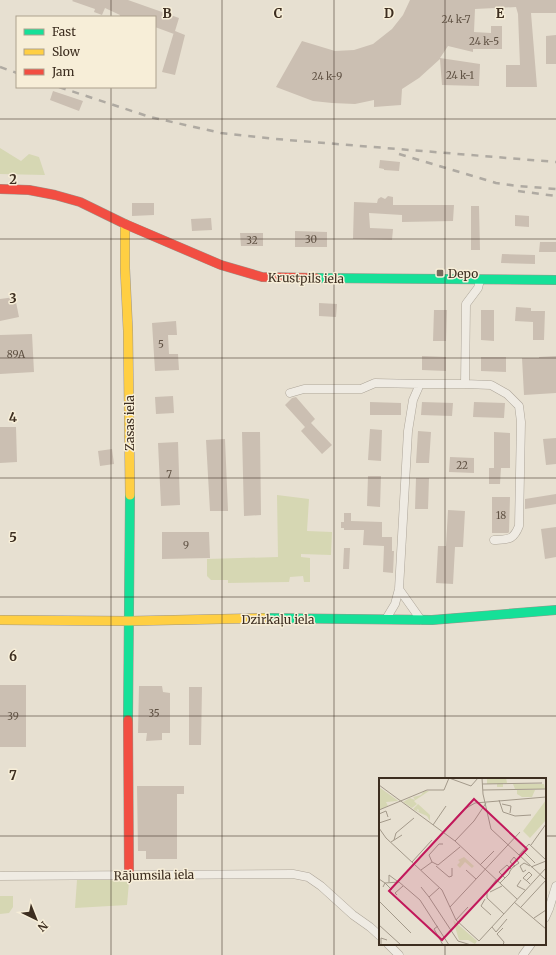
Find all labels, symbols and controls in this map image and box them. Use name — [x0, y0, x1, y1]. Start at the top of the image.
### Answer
text: B — [162, 5, 172, 22]
text: C — [274, 5, 283, 22]
text: D — [384, 5, 394, 22]
text: E — [496, 5, 505, 22]
house number: 24 k-7 — [442, 13, 471, 26]
legend — [16, 16, 156, 88]
text: Fast — [52, 24, 76, 39]
house number: 24 k-5 — [469, 35, 499, 48]
text: Slow — [52, 44, 81, 59]
text: Jam — [51, 64, 75, 79]
house number: 24 k-1 — [446, 69, 475, 82]
house number: 24 k-9 — [312, 70, 342, 83]
text: 2 — [9, 171, 17, 188]
house number: 30 — [305, 233, 317, 246]
house number: 32 — [246, 234, 258, 247]
place label: Depo — [448, 266, 478, 281]
marker: Depo — [435, 268, 445, 278]
street label: Krustpils iela — [268, 270, 345, 286]
text: 3 — [9, 290, 17, 307]
house number: 5 — [158, 338, 164, 351]
house number: 89A — [7, 348, 26, 361]
street label: Zasas iela — [122, 394, 137, 451]
text: 4 — [9, 409, 18, 426]
house number: 22 — [456, 459, 468, 472]
house number: 7 — [166, 468, 172, 481]
house number: 18 — [496, 509, 506, 522]
text: 5 — [9, 529, 17, 546]
house number: 9 — [183, 539, 189, 552]
street label: Dzirkaļu iela — [242, 612, 315, 628]
text: 6 — [9, 648, 17, 665]
house number: 35 — [148, 707, 160, 720]
house number: 39 — [7, 710, 19, 723]
text: 7 — [9, 767, 17, 784]
inset map — [379, 778, 546, 945]
street label: Rājumsila iela — [114, 867, 195, 883]
north arrow — [16, 899, 56, 939]
text: N — [35, 918, 51, 935]

